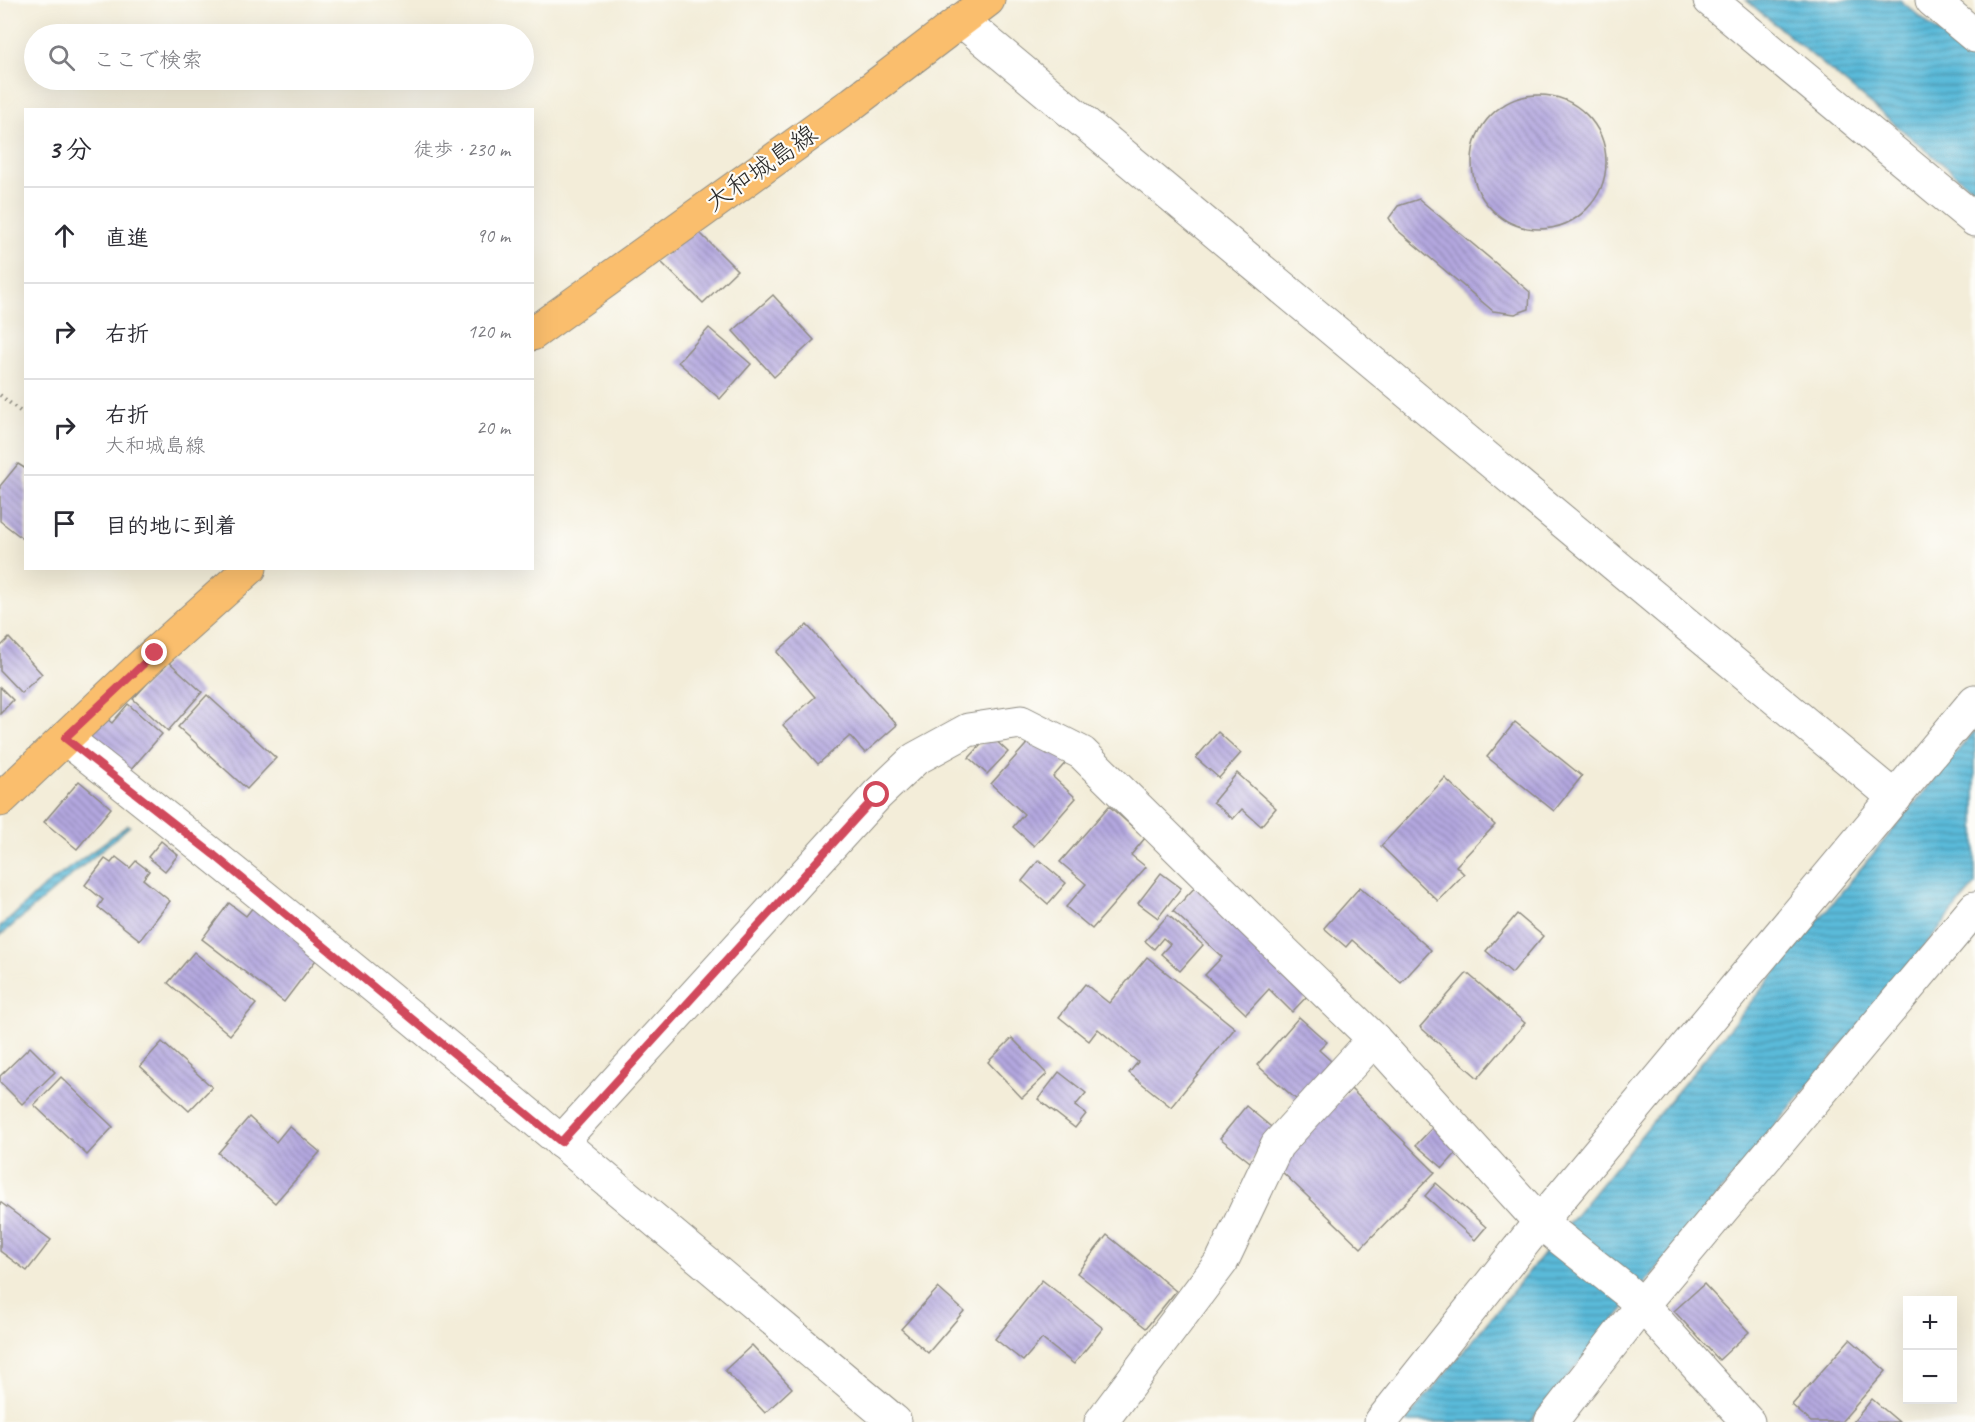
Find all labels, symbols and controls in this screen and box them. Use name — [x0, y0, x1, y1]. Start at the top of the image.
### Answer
search box — [24, 24, 534, 90]
icon: search — [45, 41, 78, 74]
text: ここで検索 — [93, 46, 203, 74]
street label: 大和城島線 — [698, 117, 824, 219]
text: 3 分 — [48, 133, 92, 166]
text: 徒歩 · 230 m — [414, 137, 510, 162]
icon: ahead — [48, 219, 81, 252]
text: 90 m — [476, 223, 510, 248]
text: 直進 — [105, 224, 149, 252]
icon: right — [48, 315, 81, 348]
text: 120 m — [467, 319, 510, 344]
text: 右折 — [105, 320, 149, 348]
text: 右折 — [105, 401, 149, 429]
icon: right — [48, 411, 81, 444]
text: 20 m — [476, 415, 510, 440]
text: 大和城島線 — [105, 433, 205, 458]
icon: arrive — [48, 507, 81, 540]
text: 目的地に到着 — [105, 512, 237, 540]
route end — [141, 639, 167, 665]
route start — [863, 781, 889, 807]
map controls — [1903, 1296, 1957, 1404]
button: + — [1903, 1296, 1957, 1350]
button: − — [1903, 1350, 1957, 1404]

